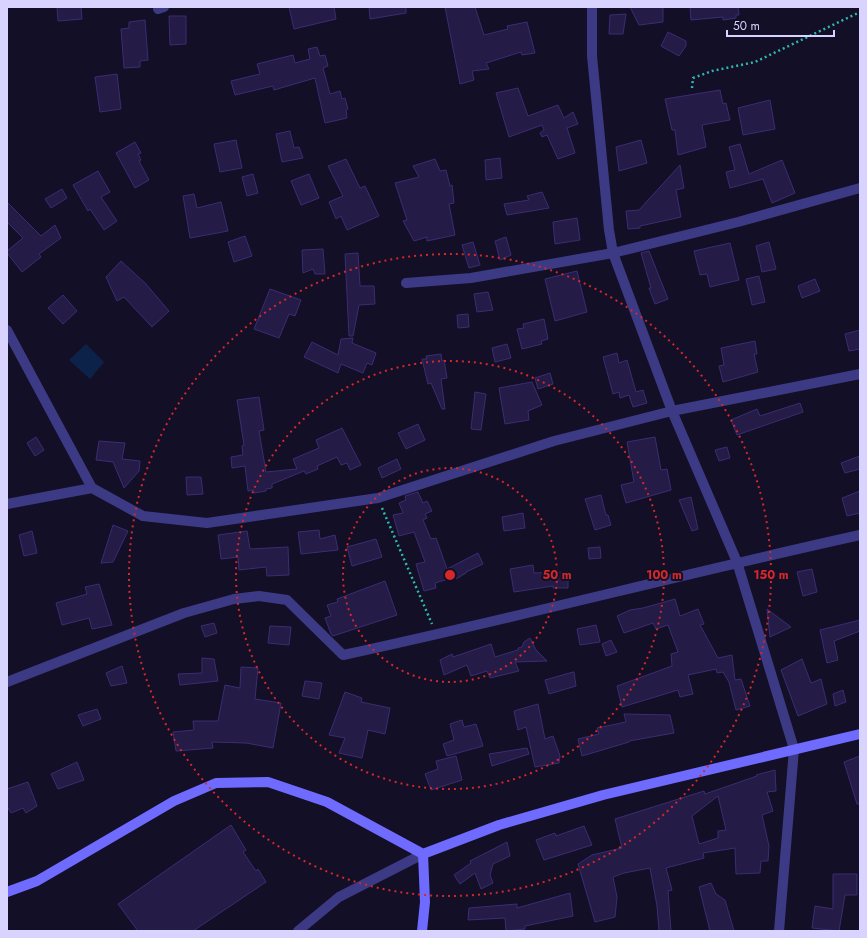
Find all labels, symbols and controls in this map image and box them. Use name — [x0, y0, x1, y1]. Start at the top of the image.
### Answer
scale bar — [727, 12, 834, 38]
text: 50 m — [733, 17, 760, 35]
text: 50 m — [542, 566, 572, 584]
text: 100 m — [646, 566, 682, 584]
text: 150 m — [753, 566, 789, 584]
centre of rings — [443, 568, 457, 582]

